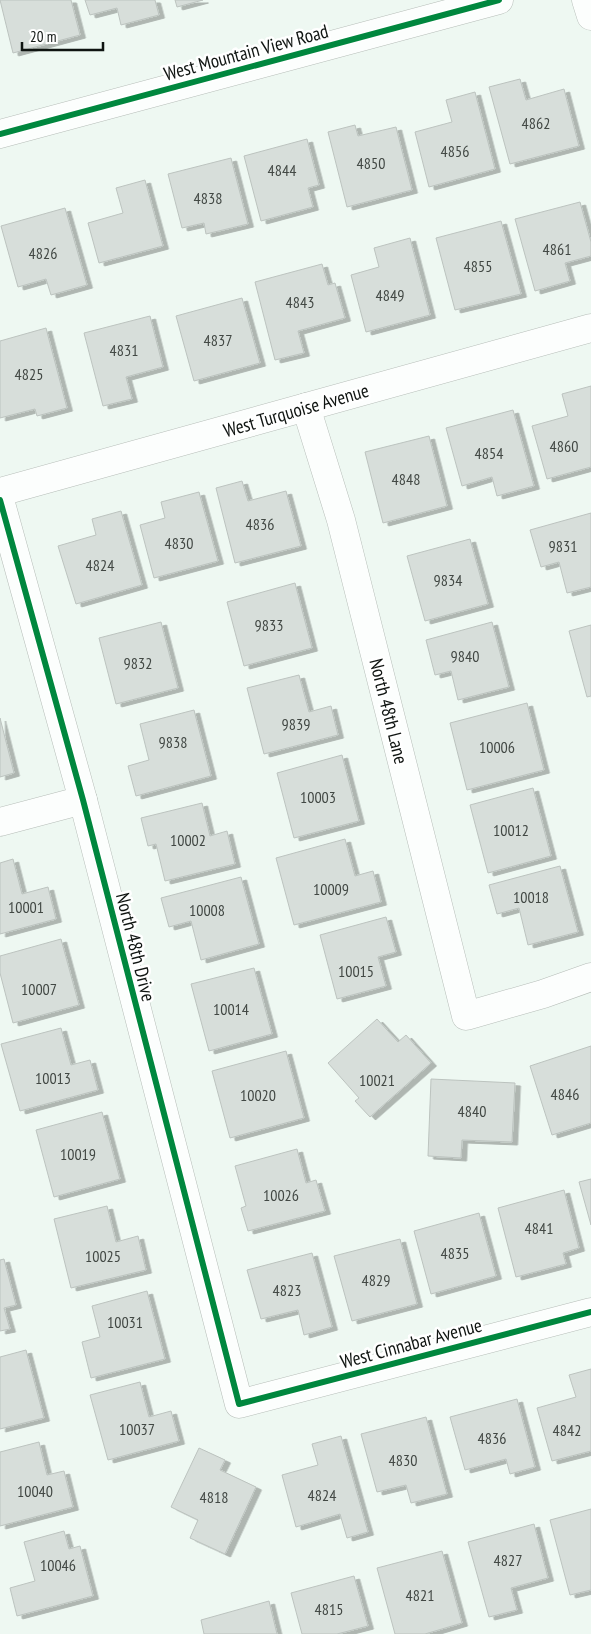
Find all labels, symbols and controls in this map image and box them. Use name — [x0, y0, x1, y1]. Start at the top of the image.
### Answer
street label: West Mountain View Road — [161, 19, 331, 85]
scale bar — [22, 20, 104, 52]
text: 20 m — [30, 27, 56, 46]
house number: 4862 — [522, 113, 550, 133]
house number: 4856 — [441, 141, 469, 161]
house number: 4850 — [357, 153, 385, 173]
house number: 4844 — [268, 160, 296, 180]
house number: 4838 — [194, 188, 222, 208]
house number: 4861 — [543, 239, 571, 259]
house number: 4826 — [29, 243, 57, 263]
house number: 4855 — [464, 256, 492, 276]
house number: 4849 — [376, 285, 404, 305]
house number: 4843 — [286, 292, 314, 312]
house number: 4837 — [204, 330, 232, 350]
house number: 4831 — [110, 340, 138, 360]
house number: 4825 — [15, 364, 43, 384]
street label: West Turquoise Avenue — [221, 378, 372, 442]
house number: 4860 — [550, 436, 578, 456]
house number: 4854 — [475, 443, 503, 463]
house number: 4848 — [392, 469, 420, 489]
house number: 4836 — [246, 514, 274, 534]
house number: 4830 — [165, 533, 193, 553]
house number: 9831 — [549, 536, 577, 556]
house number: 4824 — [86, 555, 114, 575]
house number: 9834 — [434, 570, 462, 590]
house number: 9833 — [255, 615, 283, 635]
house number: 9840 — [451, 646, 479, 666]
house number: 9832 — [124, 653, 152, 673]
street label: North 48th Lane — [364, 656, 414, 766]
house number: 9839 — [282, 714, 310, 734]
house number: 9838 — [159, 732, 187, 752]
house number: 10006 — [479, 737, 515, 757]
house number: 10003 — [300, 787, 336, 807]
house number: 10012 — [493, 820, 529, 840]
house number: 10002 — [170, 830, 206, 850]
house number: 10009 — [313, 879, 349, 899]
house number: 10018 — [513, 887, 549, 907]
street label: North 48th Drive — [111, 890, 161, 1004]
house number: 10001 — [8, 897, 44, 917]
house number: 10008 — [189, 900, 225, 920]
house number: 10015 — [338, 961, 374, 981]
house number: 10007 — [21, 979, 57, 999]
house number: 10014 — [213, 999, 249, 1019]
house number: 10013 — [35, 1068, 71, 1088]
house number: 10021 — [359, 1070, 395, 1090]
house number: 4846 — [551, 1084, 579, 1104]
house number: 10020 — [240, 1085, 276, 1105]
house number: 4840 — [458, 1101, 486, 1121]
house number: 10019 — [60, 1144, 96, 1164]
house number: 10026 — [263, 1185, 299, 1205]
house number: 4841 — [525, 1218, 553, 1238]
house number: 4835 — [441, 1243, 469, 1263]
house number: 10025 — [85, 1246, 121, 1266]
house number: 4829 — [362, 1270, 390, 1290]
house number: 4823 — [273, 1280, 301, 1300]
house number: 10031 — [107, 1312, 143, 1332]
street label: West Cinnabar Avenue — [338, 1313, 484, 1373]
house number: 10037 — [119, 1419, 155, 1439]
house number: 4842 — [553, 1420, 581, 1440]
house number: 4836 — [478, 1428, 506, 1448]
house number: 4830 — [389, 1450, 417, 1470]
house number: 10040 — [17, 1481, 53, 1501]
house number: 4824 — [308, 1485, 336, 1505]
house number: 4818 — [200, 1487, 228, 1507]
house number: 4827 — [494, 1550, 522, 1570]
house number: 10046 — [40, 1555, 76, 1575]
house number: 4821 — [406, 1585, 434, 1605]
house number: 4815 — [315, 1599, 343, 1619]

